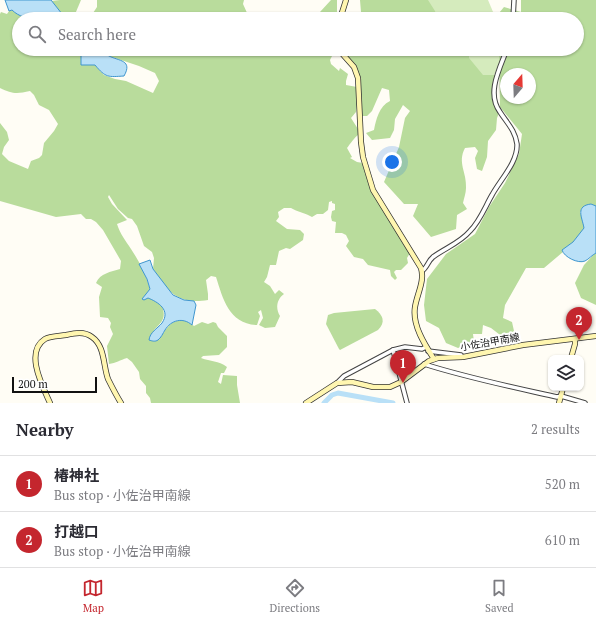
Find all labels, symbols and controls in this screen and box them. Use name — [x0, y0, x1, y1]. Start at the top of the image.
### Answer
search box — [12, 12, 584, 56]
icon: search — [26, 23, 48, 45]
text: Search here — [58, 24, 136, 44]
north arrow — [500, 68, 536, 104]
your location — [382, 152, 402, 172]
pin: 2 — [566, 307, 592, 340]
street label: 小佐治甲南線 — [459, 330, 521, 354]
pin: 1 — [390, 350, 416, 383]
map controls — [548, 355, 584, 391]
button: layers — [548, 355, 584, 391]
scale bar — [12, 375, 97, 394]
text: 200 m — [18, 377, 48, 391]
text: Nearby — [16, 418, 74, 441]
text: 2 results — [531, 420, 580, 438]
text: 椿神社 — [54, 465, 99, 485]
text: 1 — [25, 475, 33, 493]
text: 520 m — [545, 475, 580, 493]
text: Bus stop · 小佐治甲南線 — [54, 486, 191, 504]
text: 打越口 — [54, 521, 99, 541]
text: 2 — [25, 531, 33, 549]
text: 610 m — [545, 531, 580, 549]
text: Bus stop · 小佐治甲南線 — [54, 542, 191, 560]
tab: Map — [82, 577, 104, 615]
tab: Directions — [269, 577, 320, 615]
tab: Saved — [485, 577, 514, 615]

